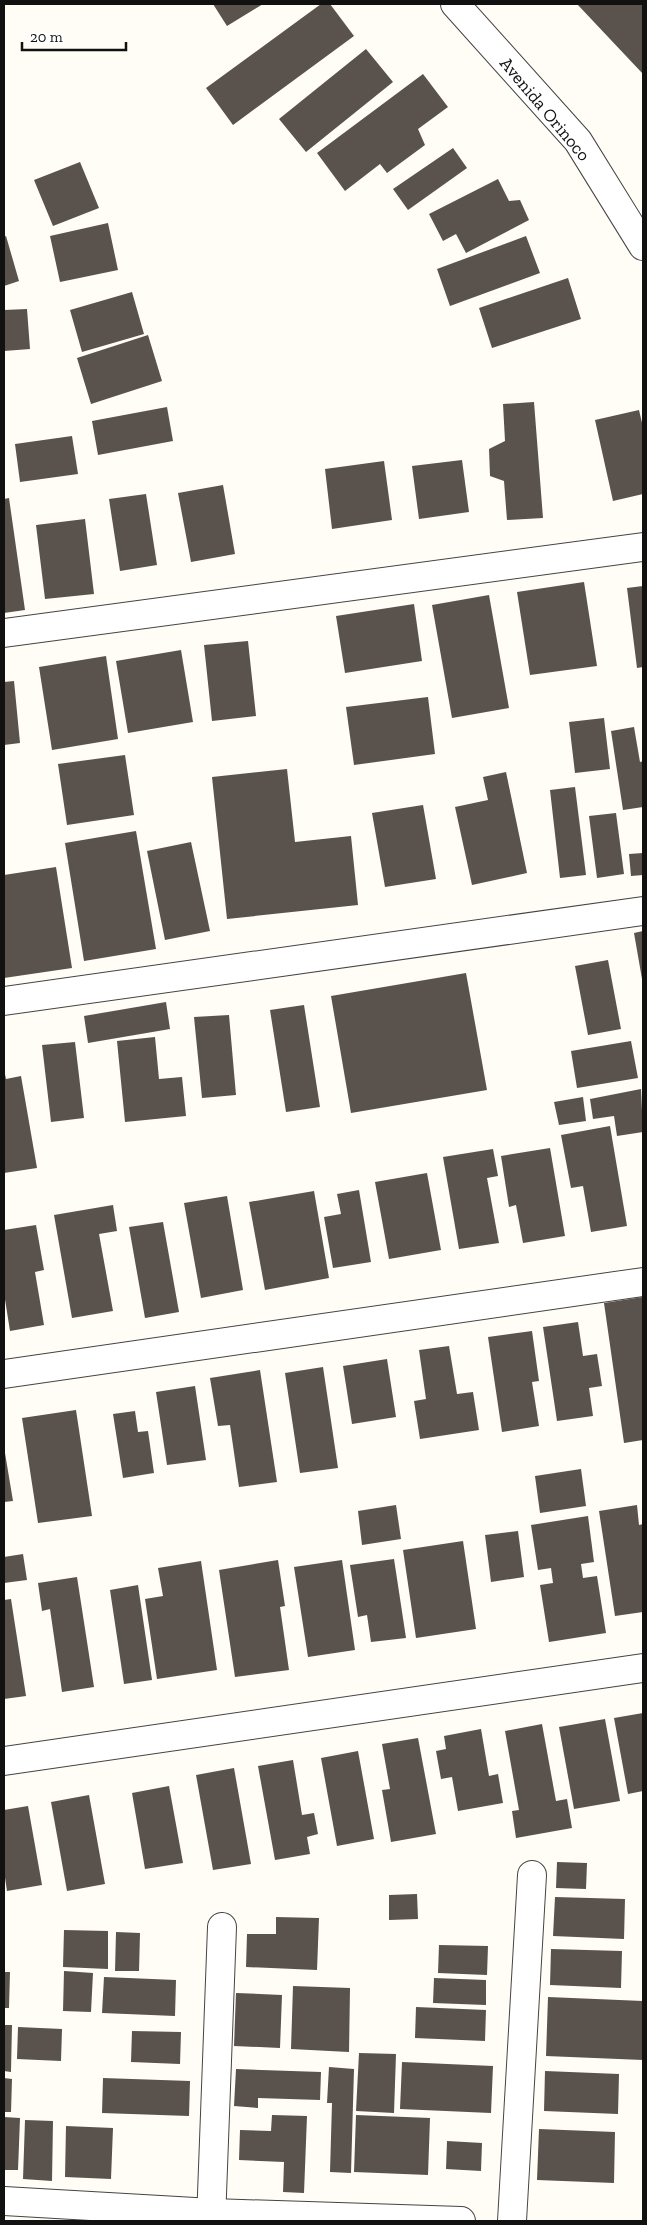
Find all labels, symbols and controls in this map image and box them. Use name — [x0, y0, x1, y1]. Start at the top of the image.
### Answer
scale bar — [22, 20, 126, 52]
text: 20 m — [30, 28, 63, 46]
street label: Avenida Orinoco — [495, 53, 595, 165]

